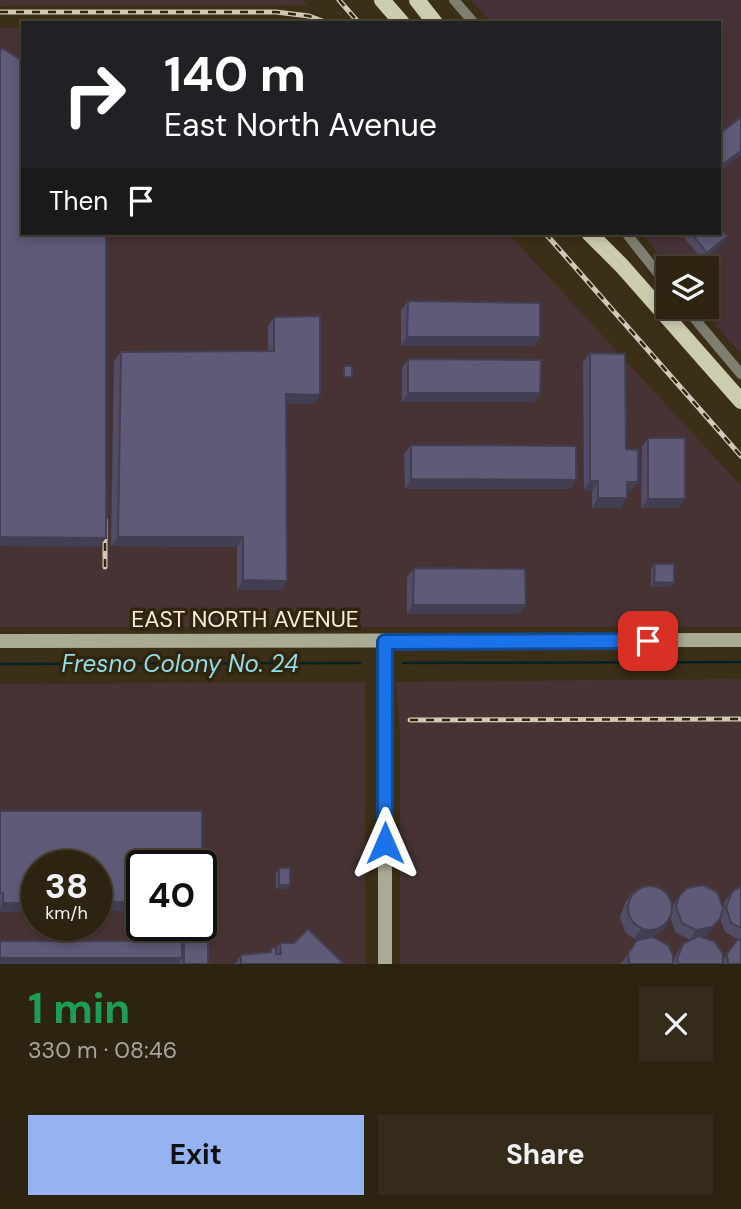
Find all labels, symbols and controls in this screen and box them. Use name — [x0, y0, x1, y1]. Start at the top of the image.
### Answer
text: 140 m — [164, 42, 306, 106]
icon: right — [49, 49, 140, 140]
text: East North Avenue — [164, 104, 437, 146]
icon: arrive — [122, 182, 160, 220]
text: Then — [49, 184, 108, 218]
map controls — [656, 256, 719, 319]
button: layers — [656, 256, 719, 319]
street label: EAST NORTH AVENUE — [131, 604, 359, 634]
pin — [618, 611, 678, 671]
icon: arrive — [629, 622, 667, 660]
water label: Fresno Colony No. 24 — [61, 648, 299, 679]
position arrow — [348, 806, 422, 880]
speed limit sign: 40 — [126, 850, 217, 941]
text: 38 — [45, 863, 88, 909]
text: km/h — [45, 901, 88, 925]
text: 1 min — [28, 981, 130, 1036]
button: close — [639, 987, 713, 1061]
text: 330 m · 08:46 — [28, 1035, 177, 1065]
button: Exit — [28, 1115, 364, 1195]
button: Share — [378, 1115, 713, 1195]

